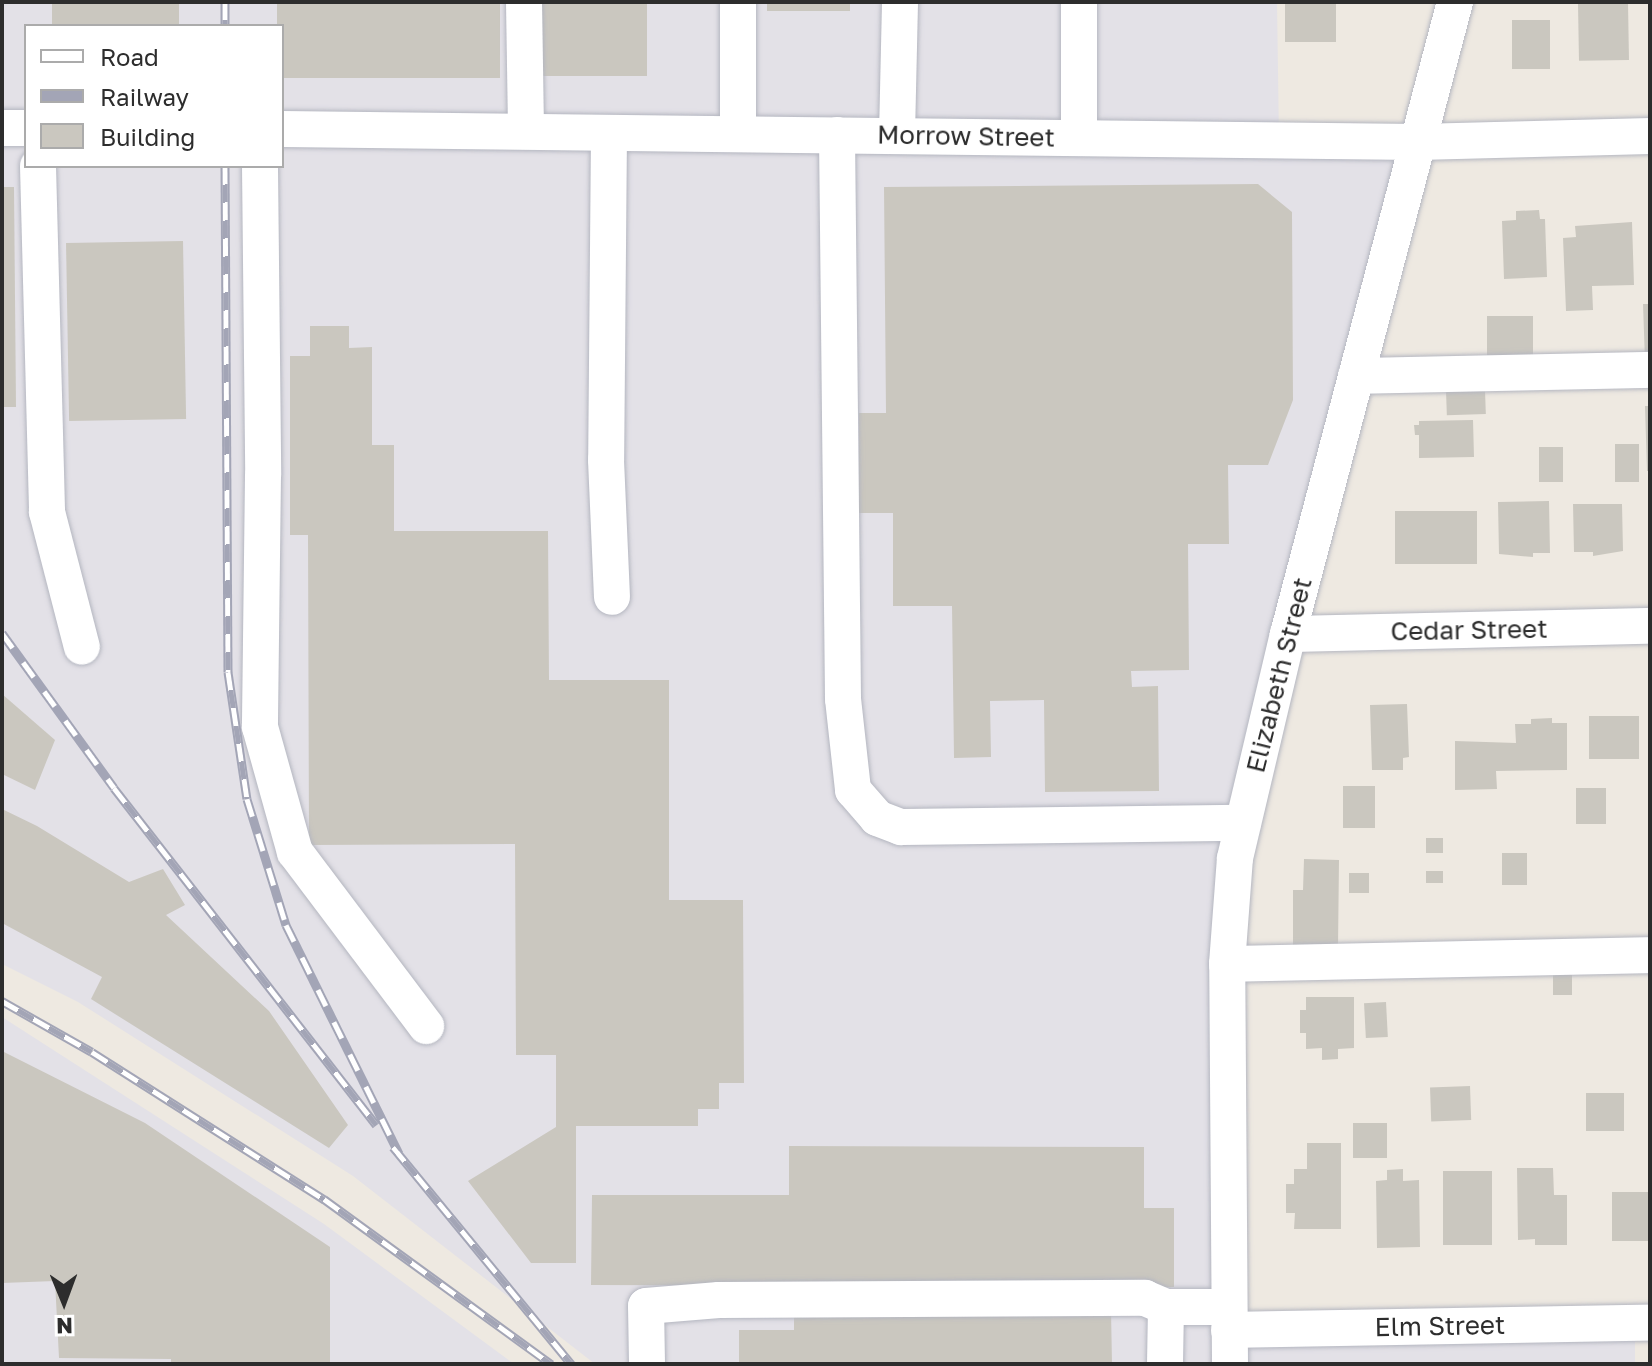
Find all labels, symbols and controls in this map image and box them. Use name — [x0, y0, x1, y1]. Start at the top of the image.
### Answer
legend — [24, 24, 284, 168]
text: Road — [100, 42, 159, 71]
text: Railway — [100, 82, 189, 111]
street label: Morrow Street — [877, 119, 1055, 153]
text: Building — [100, 122, 195, 151]
street label: Elizabeth Street — [1240, 574, 1318, 776]
street label: Cedar Street — [1390, 613, 1548, 647]
north arrow — [24, 1262, 104, 1342]
street label: Elm Street — [1374, 1309, 1506, 1343]
text: N — [56, 1313, 73, 1340]

